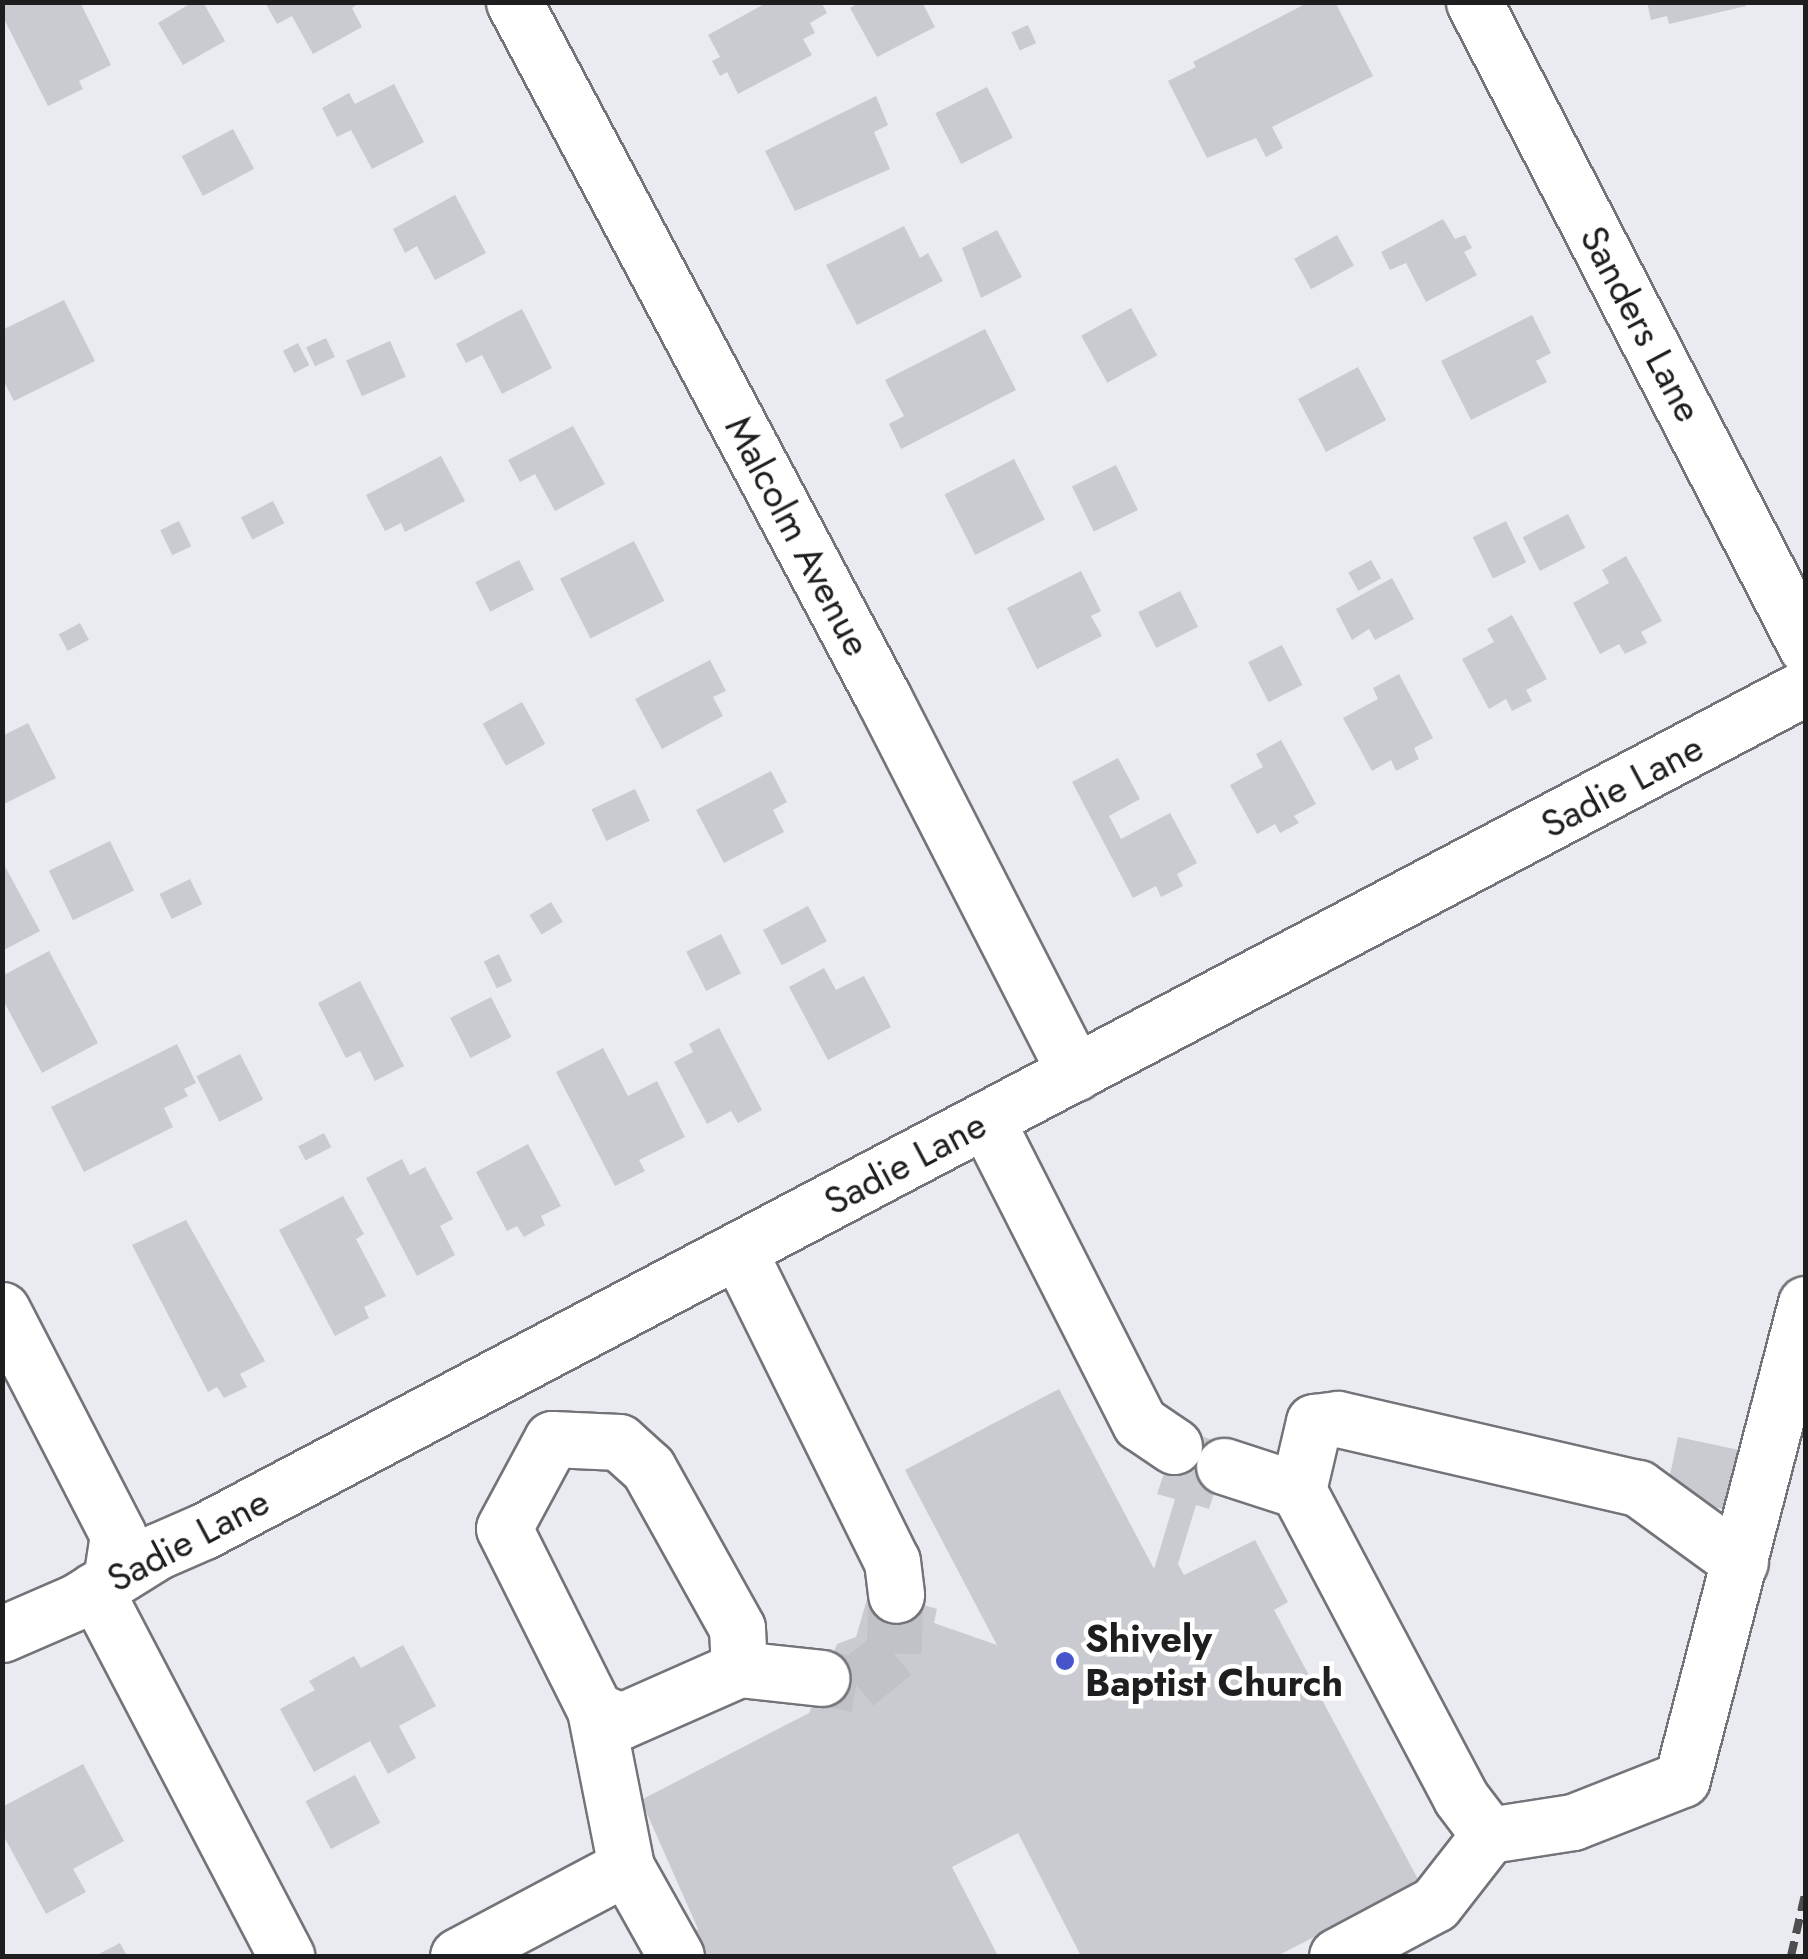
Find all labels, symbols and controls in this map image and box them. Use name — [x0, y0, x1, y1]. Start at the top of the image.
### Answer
street label: Sanders Lane — [1570, 218, 1712, 430]
street label: Malcolm Avenue — [716, 408, 880, 664]
street label: Sadie Lane — [1533, 724, 1711, 848]
street label: Sadie Lane — [816, 1101, 994, 1225]
street label: Sadie Lane — [99, 1478, 277, 1602]
place label: Shively Baptist Church — [1085, 1616, 1343, 1706]
marker: Shively Baptist Church — [1054, 1650, 1076, 1672]

